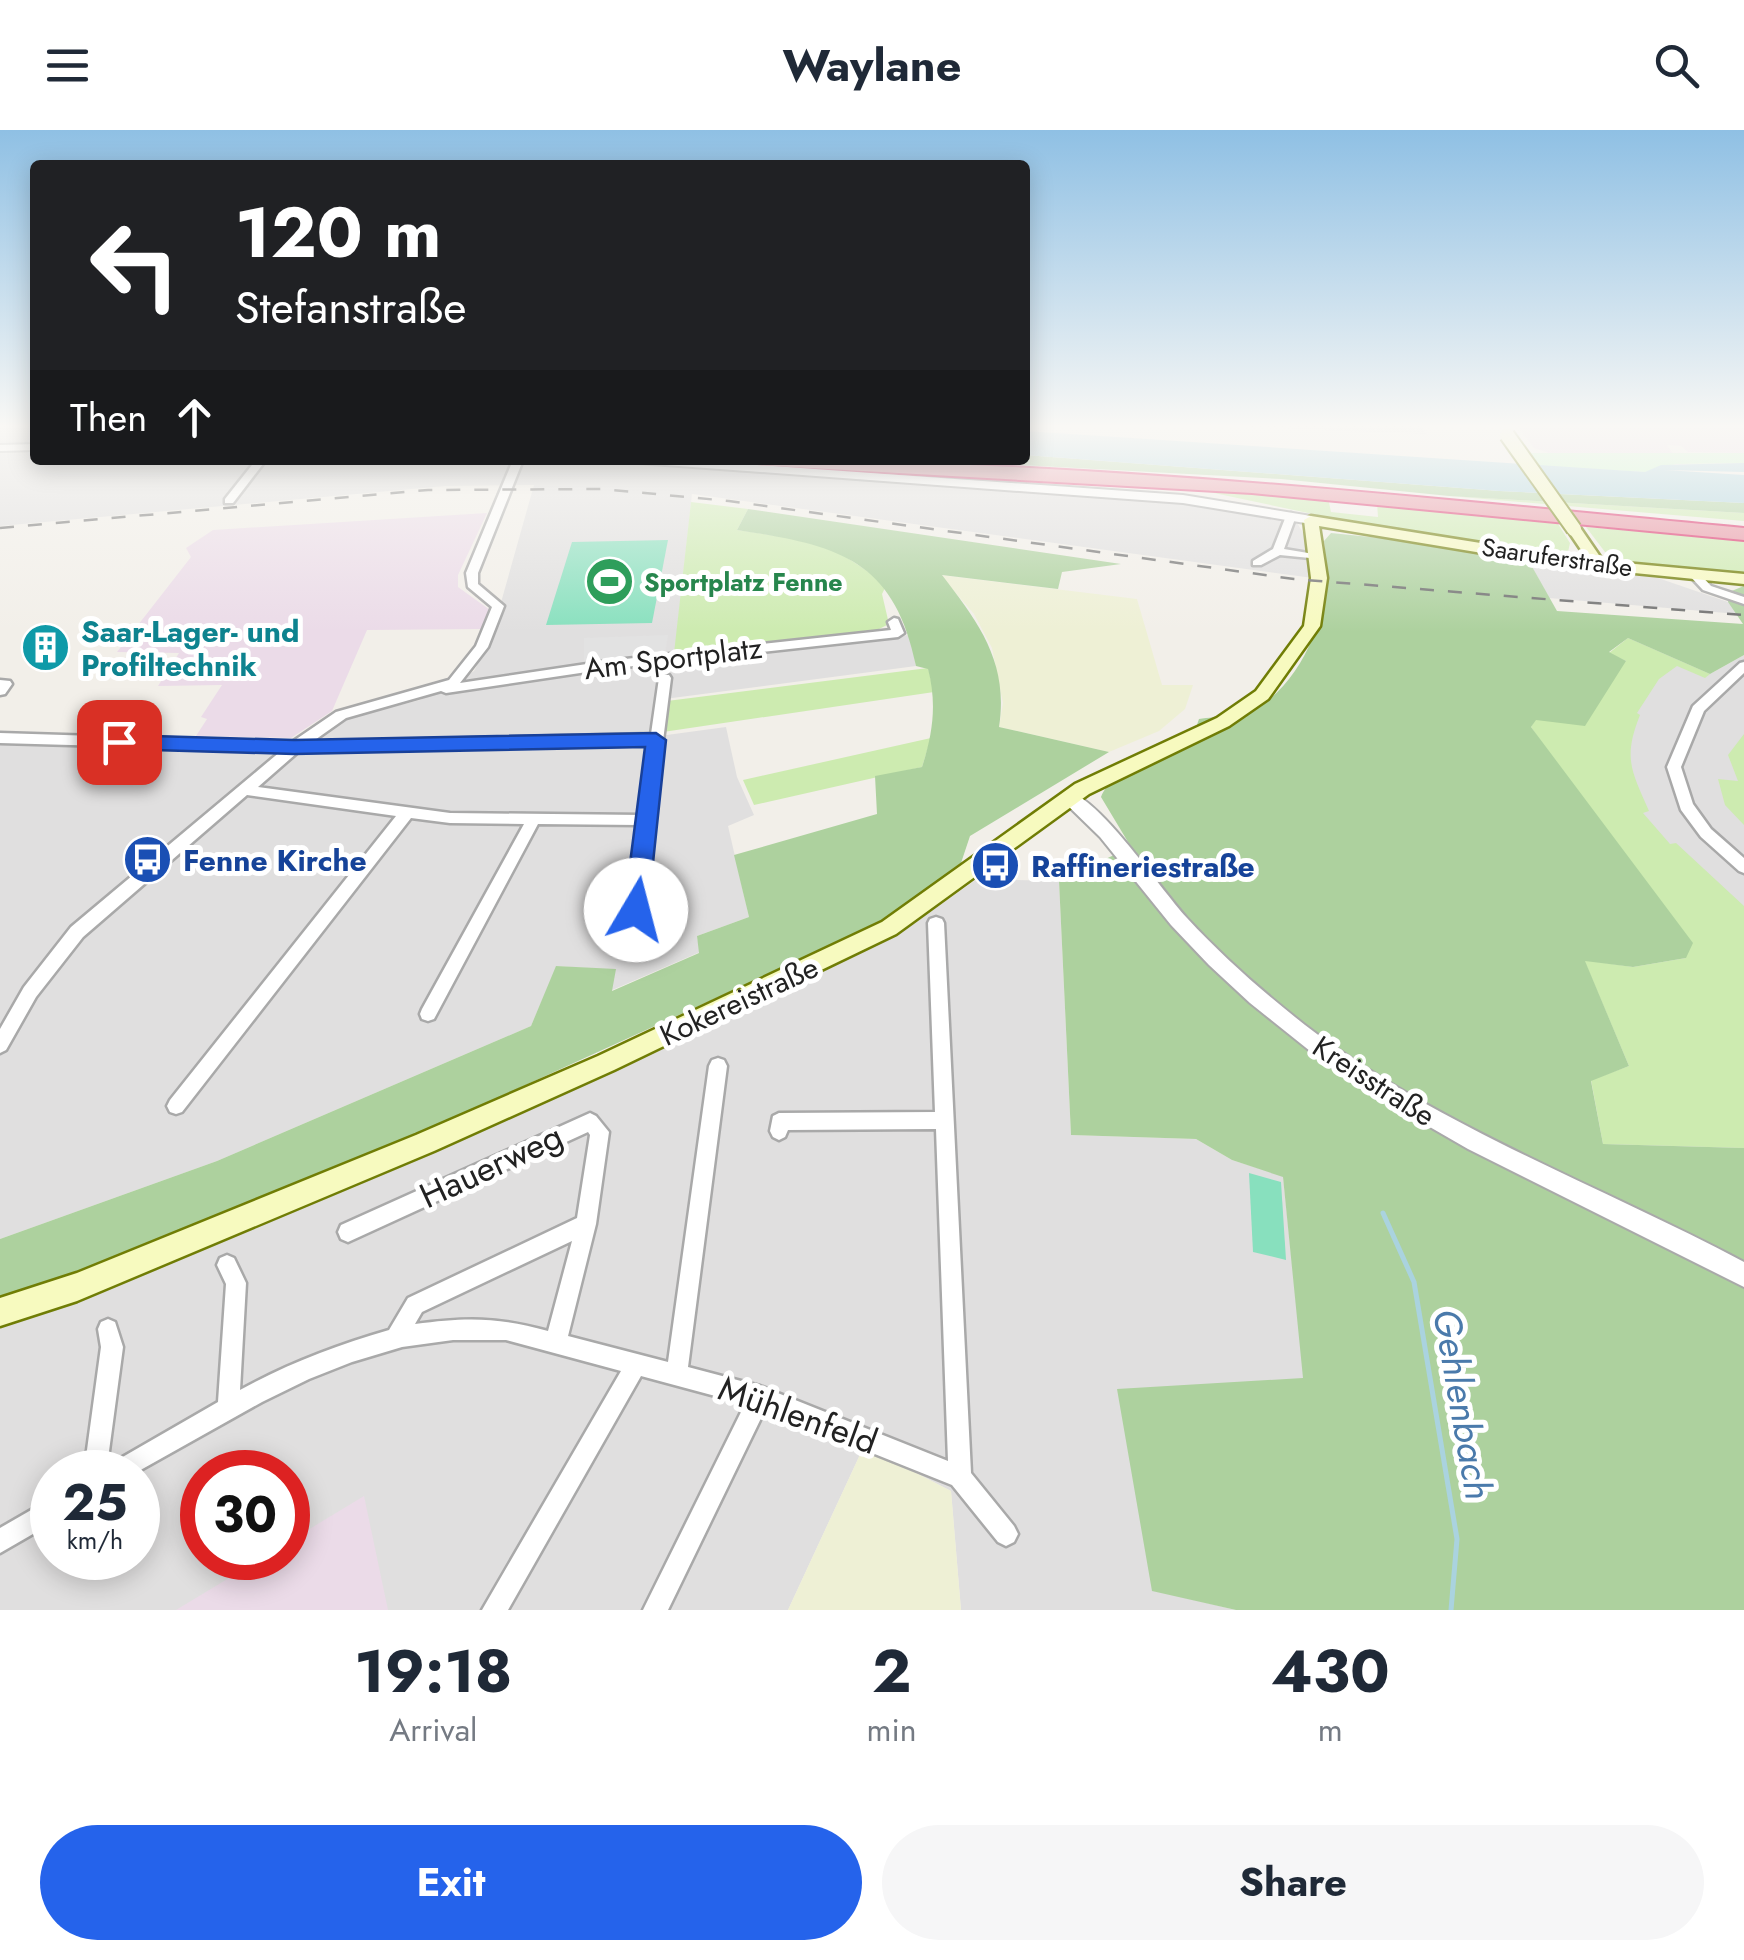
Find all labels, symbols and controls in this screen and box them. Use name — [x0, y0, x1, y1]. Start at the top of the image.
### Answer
text: Waylane — [783, 33, 961, 98]
icon: menu — [40, 38, 95, 93]
icon: search — [1649, 38, 1704, 93]
text: 120 m — [235, 182, 441, 283]
icon: left — [70, 200, 200, 330]
text: Stefanstraße — [235, 275, 466, 340]
text: Then — [70, 390, 147, 445]
icon: ahead — [167, 390, 222, 445]
street label: Saaruferstraße — [1479, 529, 1635, 585]
sports icon: Sportplatz Fenne — [583, 556, 635, 608]
place label: Sportplatz Fenne — [644, 564, 843, 600]
place label: Saar-Lager- und Profiltechnik — [81, 610, 300, 687]
building icon: Saar-Lager- und Profiltechnik — [20, 622, 72, 674]
street label: Am Sportplatz — [582, 626, 765, 690]
pin — [77, 700, 162, 785]
icon: arrive — [92, 715, 147, 770]
bus stop icon: Fenne Kirche — [122, 834, 174, 886]
place label: Fenne Kirche — [183, 839, 367, 882]
bus stop icon: Raffineriestraße — [970, 840, 1022, 892]
place label: Raffineriestraße — [1031, 845, 1255, 888]
position arrow — [584, 858, 688, 962]
street label: Kokereistraße — [653, 946, 825, 1056]
street label: Kreisstraße — [1304, 1025, 1444, 1137]
street label: Hauerweg — [411, 1111, 571, 1221]
water label: Gehlenbach — [1419, 1304, 1507, 1504]
street label: Mühlenfeld — [712, 1363, 884, 1467]
speed limit sign: 30 — [180, 1450, 310, 1580]
text: 25 — [62, 1466, 128, 1539]
text: km/h — [67, 1522, 123, 1558]
text: 19:18 — [354, 1628, 512, 1715]
text: 2 — [872, 1628, 911, 1715]
text: 430 — [1271, 1628, 1390, 1715]
text: Arrival — [389, 1707, 477, 1753]
text: min — [867, 1707, 917, 1753]
text: m — [1318, 1707, 1343, 1753]
button: Exit — [40, 1825, 862, 1940]
button: Share — [882, 1825, 1704, 1940]

